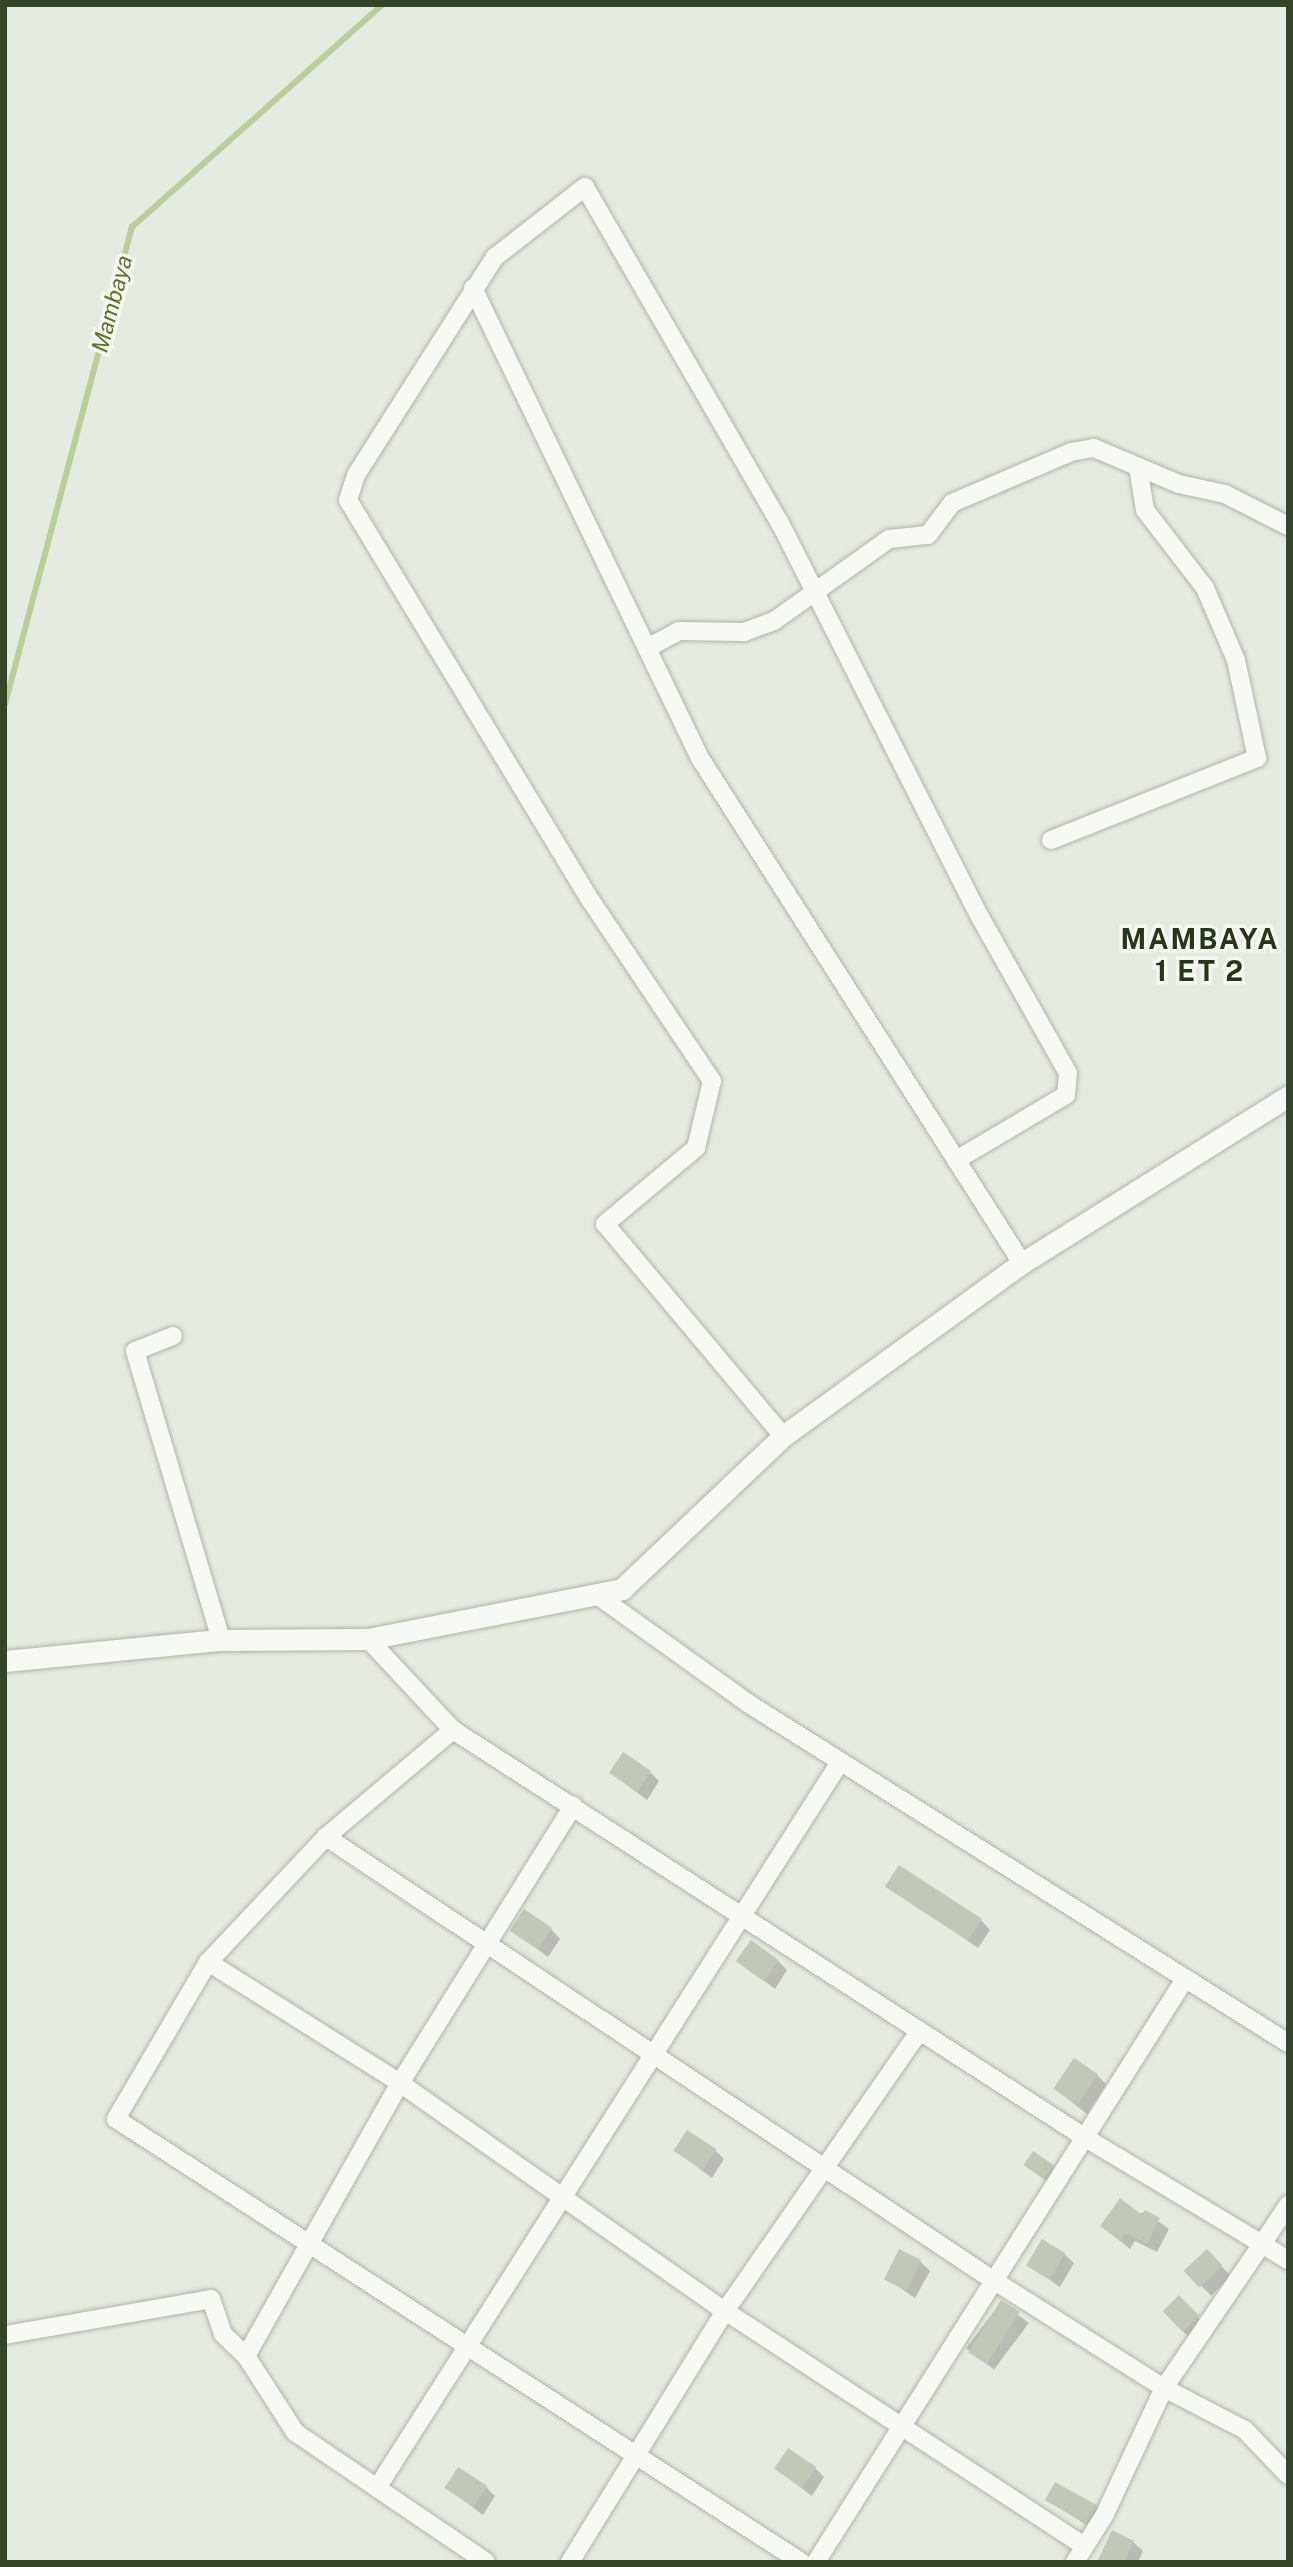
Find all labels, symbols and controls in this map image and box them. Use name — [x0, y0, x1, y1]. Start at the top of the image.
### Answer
water label: Mambaya — [86, 252, 138, 356]
district label: MAMBAYA 1 ET 2 — [1121, 922, 1279, 988]

